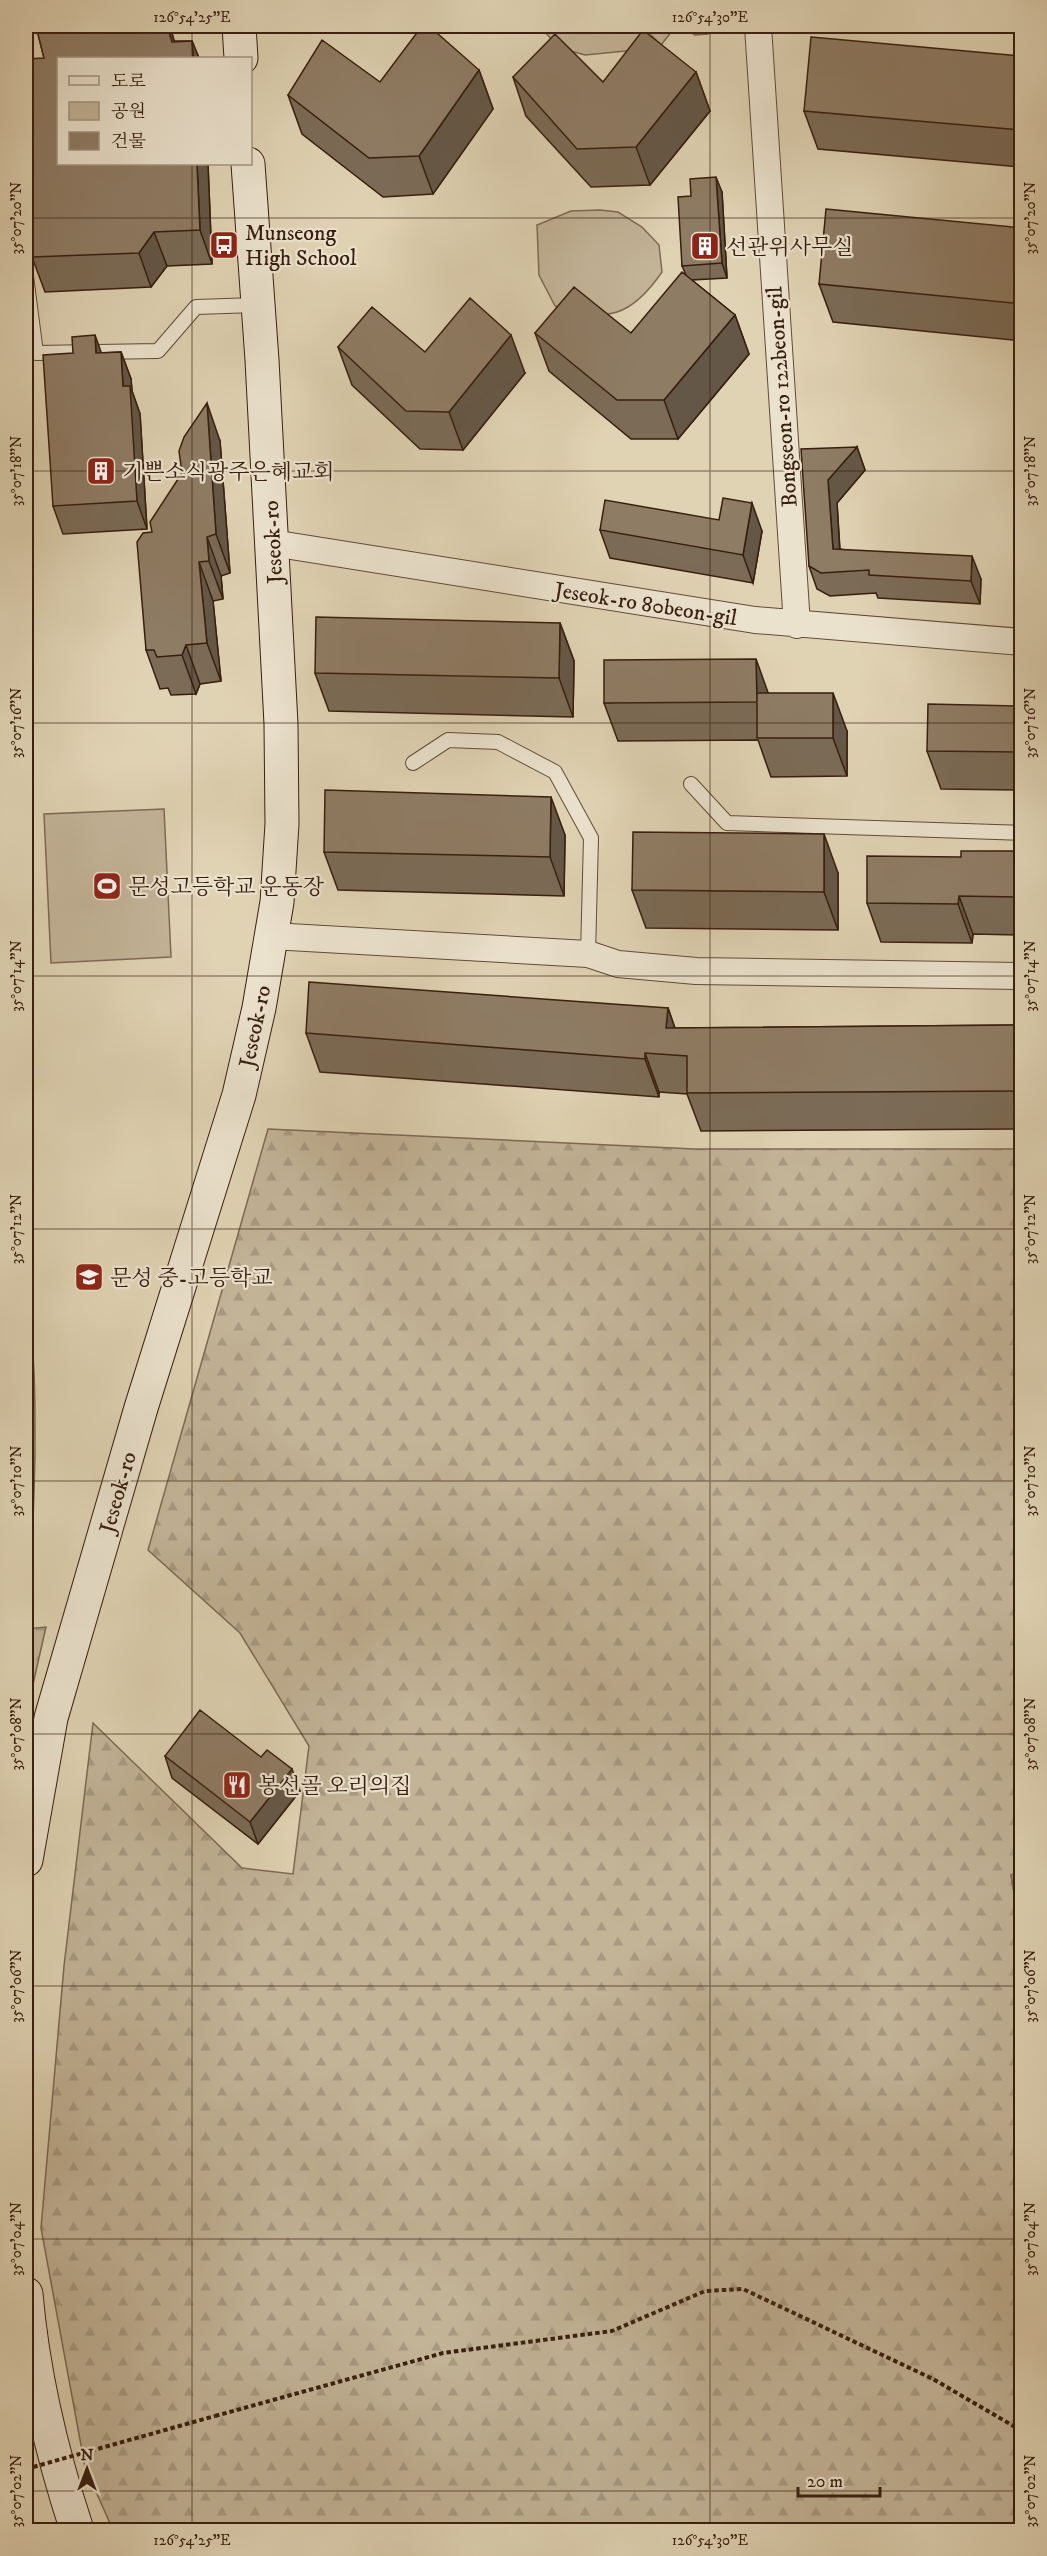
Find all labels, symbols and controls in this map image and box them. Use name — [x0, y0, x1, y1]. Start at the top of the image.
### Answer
text: 126°54'25"E — [153, 8, 231, 27]
text: 126°54'30"E — [672, 8, 749, 27]
legend — [57, 57, 252, 165]
text: 도로 — [111, 71, 146, 93]
text: 공원 — [111, 101, 146, 123]
text: 건물 — [111, 131, 146, 153]
text: 35°07'20"N — [7, 182, 26, 254]
text: 35°07'20"N — [1021, 182, 1040, 254]
place label: Munseong High School — [245, 220, 357, 272]
bus stop icon: Munseong High School — [208, 229, 240, 261]
building icon: 선관위사무실 — [689, 230, 721, 262]
place label: 선관위사무실 — [726, 234, 854, 261]
street label: Bongseon-ro 122beon-gil — [761, 285, 804, 508]
text: 35°07'18"N — [7, 436, 26, 506]
text: 35°07'18"N — [1021, 436, 1040, 506]
building icon: 기쁜소식광주은혜교회 — [85, 455, 117, 487]
place label: 기쁜소식광주은혜교회 — [122, 459, 335, 486]
street label: Jeseok-ro — [258, 500, 289, 586]
street label: Jeseok-ro 80beon-gil — [551, 576, 739, 632]
text: 35°07'16"N — [7, 688, 26, 758]
text: 35°07'16"N — [1021, 688, 1040, 758]
sports icon: 문성고등학교 운동장 — [91, 870, 123, 902]
place label: 문성고등학교 운동장 — [128, 874, 325, 901]
text: 35°07'14"N — [7, 940, 26, 1012]
text: 35°07'14"N — [1021, 940, 1040, 1012]
street label: Jeseok-ro — [233, 983, 277, 1072]
text: 35°07'12"N — [7, 1194, 26, 1264]
text: 35°07'12"N — [1021, 1194, 1040, 1264]
school or university icon: 문성 중-고등학교 — [73, 1261, 105, 1293]
place label: 문성 중-고등학교 — [110, 1265, 272, 1292]
text: 35°07'10"N — [7, 1446, 26, 1516]
text: 35°07'10"N — [1021, 1446, 1040, 1516]
street label: Jeseok-ro — [93, 1449, 143, 1538]
text: 35°07'08"N — [7, 1697, 26, 1771]
text: 35°07'08"N — [1021, 1697, 1040, 1771]
restaurant icon: 봉선골 오리의집 — [221, 1769, 253, 1801]
place label: 봉선골 오리의집 — [258, 1773, 411, 1800]
text: 35°07'06"N — [7, 1949, 26, 2023]
text: 35°07'06"N — [1021, 1949, 1040, 2023]
text: 35°07'04"N — [7, 2202, 26, 2276]
text: 35°07'04"N — [1021, 2202, 1040, 2276]
north arrow — [57, 2439, 117, 2499]
text: N — [80, 2445, 94, 2465]
text: 35°07'02"N — [7, 2455, 26, 2527]
text: 35°07'02"N — [1021, 2455, 1040, 2527]
scale bar — [798, 2460, 880, 2498]
text: 20 m — [807, 2471, 843, 2493]
text: 126°54'25"E — [153, 2531, 231, 2550]
text: 126°54'30"E — [672, 2531, 749, 2550]

